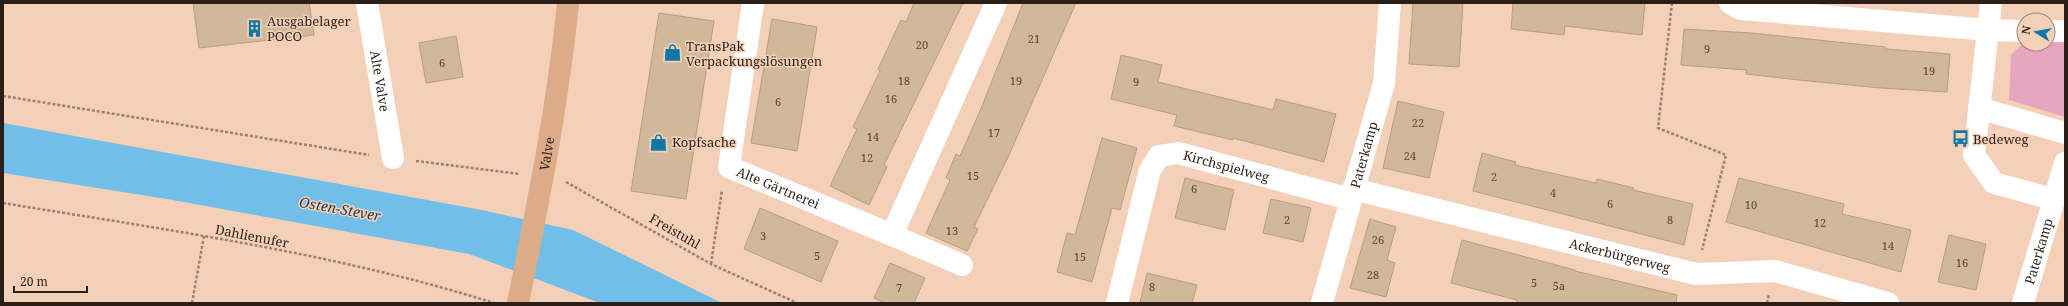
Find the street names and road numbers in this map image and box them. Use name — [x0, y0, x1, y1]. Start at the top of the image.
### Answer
street label: Alte Valve — [366, 49, 394, 113]
street label: Paterkamp — [1346, 120, 1382, 190]
street label: Valve — [535, 136, 559, 172]
street label: Kirchspielweg — [1181, 146, 1271, 186]
street label: Alte Gärtnerei — [734, 162, 822, 213]
street label: Freistuhl — [646, 209, 704, 253]
street label: Paterkamp — [2020, 216, 2057, 286]
street label: Dahlienufer — [214, 220, 290, 252]
street label: Ackerbürgerweg — [1568, 234, 1672, 276]

